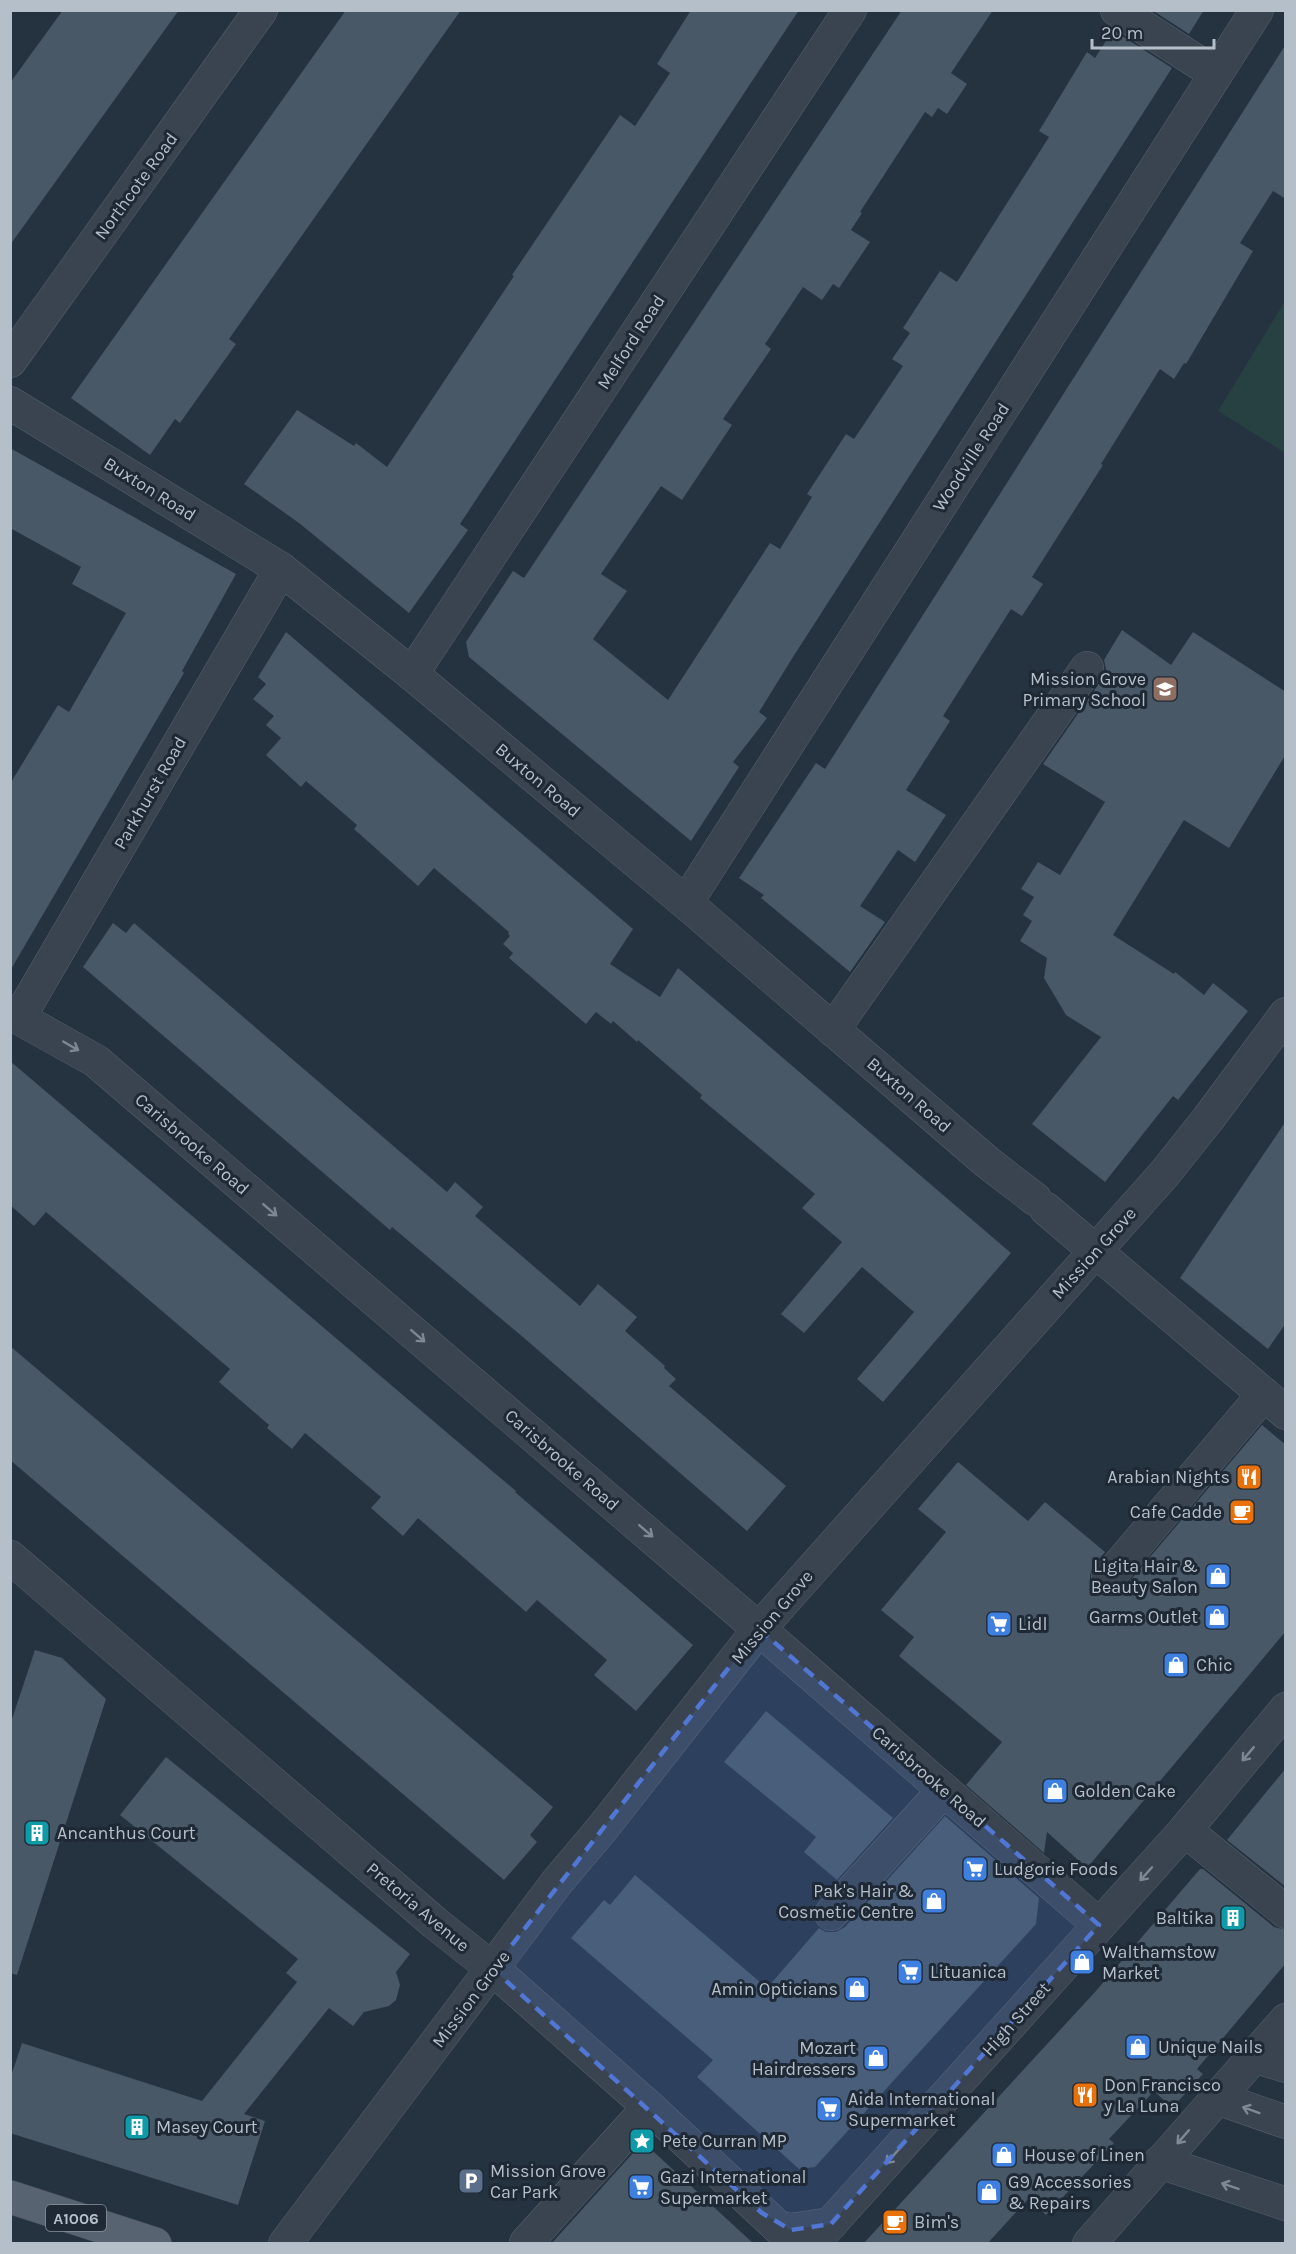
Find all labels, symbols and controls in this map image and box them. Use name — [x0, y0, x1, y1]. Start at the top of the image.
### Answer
scale bar — [1092, 12, 1214, 50]
text: 20 m — [1101, 22, 1143, 44]
street label: Northcote Road — [90, 128, 182, 244]
street label: Melford Road — [592, 291, 670, 393]
street label: Woodville Road — [928, 398, 1014, 516]
street label: Buxton Road — [100, 452, 200, 526]
place label: Mission Grove Primary School — [1023, 668, 1146, 711]
school or university icon: Mission Grove Primary School — [1150, 674, 1180, 704]
street label: Parkhurst Road — [109, 733, 191, 853]
street label: Buxton Road — [491, 738, 585, 822]
one-way arrow — [62, 1040, 79, 1052]
street label: Buxton Road — [862, 1052, 956, 1138]
street label: Carisbrooke Road — [130, 1088, 254, 1200]
one-way arrow — [262, 1203, 278, 1216]
street label: Mission Grove — [1047, 1203, 1141, 1303]
one-way arrow — [410, 1330, 426, 1343]
street label: Carisbrooke Road — [500, 1404, 624, 1516]
restaurant icon: Arabian Nights — [1234, 1462, 1264, 1492]
place label: Arabian Nights — [1107, 1466, 1230, 1488]
cafe icon: Cafe Cadde — [1227, 1497, 1257, 1527]
place label: Cafe Cadde — [1130, 1501, 1222, 1523]
one-way arrow — [638, 1525, 654, 1538]
place label: Ligita Hair & Beauty Salon — [1091, 1555, 1198, 1598]
shop icon: Ligita Hair & Beauty Salon — [1203, 1561, 1233, 1591]
street label: Mission Grove — [726, 1565, 818, 1669]
shop icon: Garms Outlet — [1202, 1602, 1232, 1632]
place label: Garms Outlet — [1089, 1606, 1198, 1628]
supermarket icon: Lidl — [984, 1609, 1014, 1639]
place label: Lidl — [1018, 1613, 1047, 1635]
shop icon: Chic — [1161, 1650, 1191, 1680]
place label: Chic — [1196, 1654, 1233, 1676]
street label: Carisbrooke Road — [867, 1721, 991, 1833]
one-way arrow — [1241, 1746, 1255, 1761]
shop icon: Golden Cake — [1040, 1776, 1070, 1806]
place label: Golden Cake — [1074, 1780, 1176, 1802]
building icon: Ancanthus Court — [22, 1818, 52, 1848]
place label: Ancanthus Court — [57, 1822, 196, 1844]
supermarket icon: Ludgorie Foods — [960, 1854, 990, 1884]
street label: Pretoria Avenue — [362, 1858, 474, 1956]
place label: Ludgorie Foods — [994, 1858, 1118, 1880]
one-way arrow — [1139, 1866, 1153, 1881]
place label: Pak's Hair & Cosmetic Centre — [778, 1880, 914, 1923]
shop icon: Pak's Hair & Cosmetic Centre — [919, 1886, 949, 1916]
building icon: Baltika — [1218, 1903, 1248, 1933]
place label: Baltika — [1156, 1907, 1214, 1929]
place label: Walthamstow Market — [1102, 1941, 1216, 1984]
street label: Mission Grove — [427, 1946, 515, 2052]
shop icon: Walthamstow Market — [1067, 1947, 1097, 1977]
supermarket icon: Lituanica — [895, 1957, 925, 1987]
place label: Lituanica — [930, 1961, 1007, 1983]
shop icon: Amin Opticians — [842, 1974, 872, 2004]
street label: High Street — [977, 1977, 1055, 2061]
place label: Amin Opticians — [711, 1978, 838, 2000]
shop icon: Unique Nails — [1123, 2032, 1153, 2062]
place label: Unique Nails — [1158, 2036, 1263, 2058]
place label: Mozart Hairdressers — [752, 2037, 856, 2080]
shop icon: Mozart Hairdressers — [861, 2043, 891, 2073]
place label: Don Francisco y La Luna — [1103, 2074, 1221, 2117]
restaurant icon: Don Francisco y La Luna — [1070, 2080, 1100, 2110]
place label: Aida International Supermarket — [848, 2088, 996, 2131]
supermarket icon: Aida International Supermarket — [814, 2094, 844, 2124]
one-way arrow — [1242, 2104, 1261, 2115]
building icon: Masey Court — [122, 2112, 152, 2142]
place label: Masey Court — [156, 2116, 258, 2138]
place icon: Pete Curran MP — [627, 2126, 657, 2156]
one-way arrow — [1176, 2129, 1190, 2144]
place label: Pete Curran MP — [662, 2130, 787, 2152]
shop icon: House of Linen — [989, 2140, 1019, 2170]
place label: House of Linen — [1024, 2144, 1145, 2166]
one-way arrow — [885, 2149, 899, 2164]
place label: Mission Grove Car Park — [490, 2160, 606, 2203]
parking icon: Mission Grove Car Park — [456, 2166, 486, 2196]
place label: Gazi International Supermarket — [660, 2166, 807, 2209]
place label: G9 Accessories & Repairs — [1008, 2171, 1132, 2214]
supermarket icon: Gazi International Supermarket — [626, 2172, 656, 2202]
shop icon: G9 Accessories & Repairs — [974, 2177, 1004, 2207]
one-way arrow — [1221, 2179, 1240, 2190]
road number: A1006 — [46, 2205, 106, 2231]
cafe icon: Bim's — [880, 2207, 910, 2237]
place label: Bim's — [914, 2211, 959, 2233]

